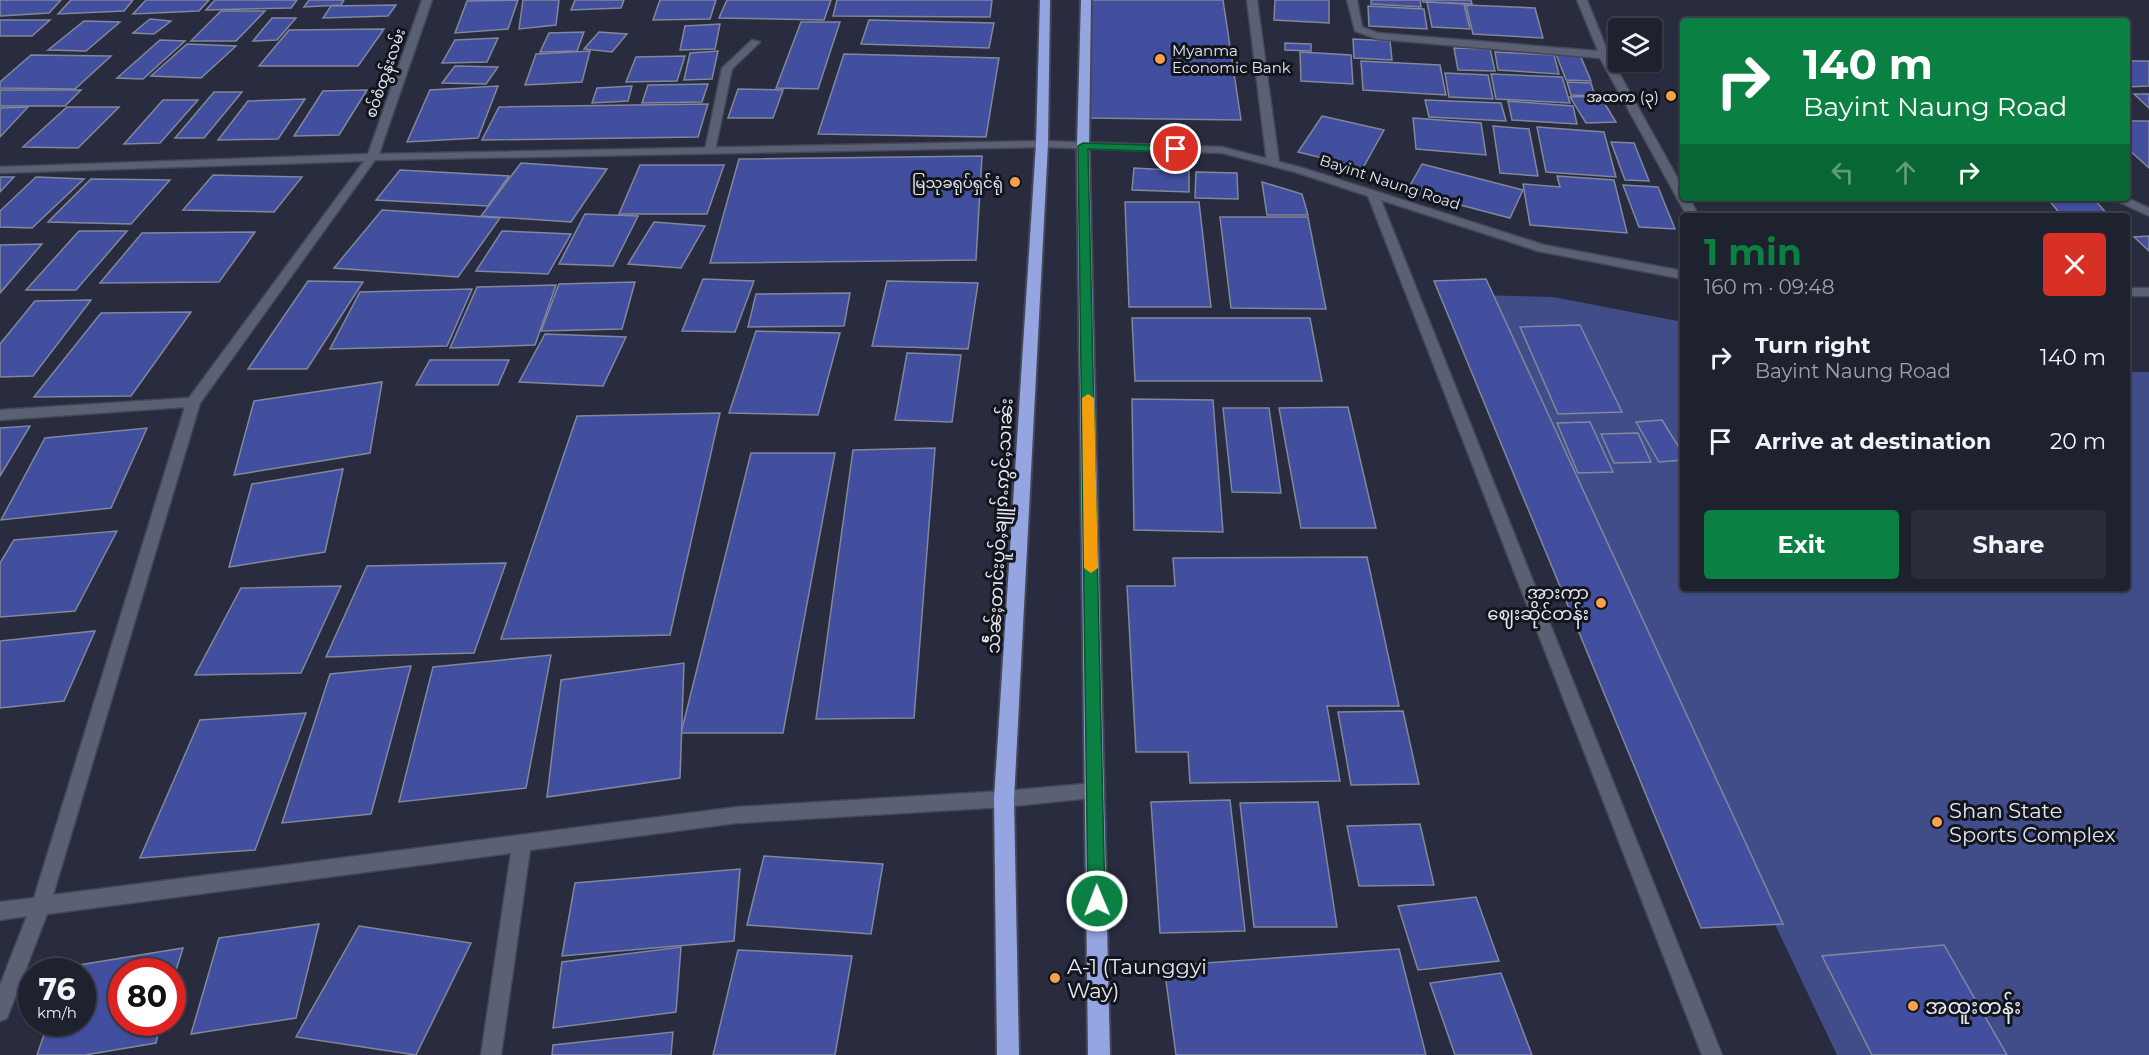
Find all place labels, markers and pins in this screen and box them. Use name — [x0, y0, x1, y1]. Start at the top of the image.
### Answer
place label: Myanma Economic Bank — [1172, 41, 1291, 77]
marker: Myanma Economic Bank — [1153, 52, 1167, 66]
place label: အထက (၃) — [1586, 87, 1659, 109]
marker: အထက (၃) — [1664, 89, 1678, 103]
pin — [1150, 123, 1201, 174]
place label: မြသုခရုပ်ရှင်ရုံ — [912, 173, 1003, 195]
marker: မြသုခရုပ်ရှင်ရုံ — [1008, 175, 1022, 189]
place label: အားကာ ဈေးဆိုင်တန်း — [1487, 582, 1589, 629]
marker: အားကာ ဈေးဆိုင်တန်း — [1594, 596, 1608, 610]
place label: Shan State Sports Complex — [1949, 798, 2116, 847]
marker: Shan State Sports Complex — [1930, 815, 1944, 829]
place label: A-1 (Taunggyi Way) — [1067, 954, 1207, 1003]
marker: A-1 (Taunggyi Way) — [1048, 971, 1062, 985]
place label: အထူးတန်း — [1925, 991, 2021, 1024]
marker: အထူးတန်း — [1906, 999, 1920, 1013]

